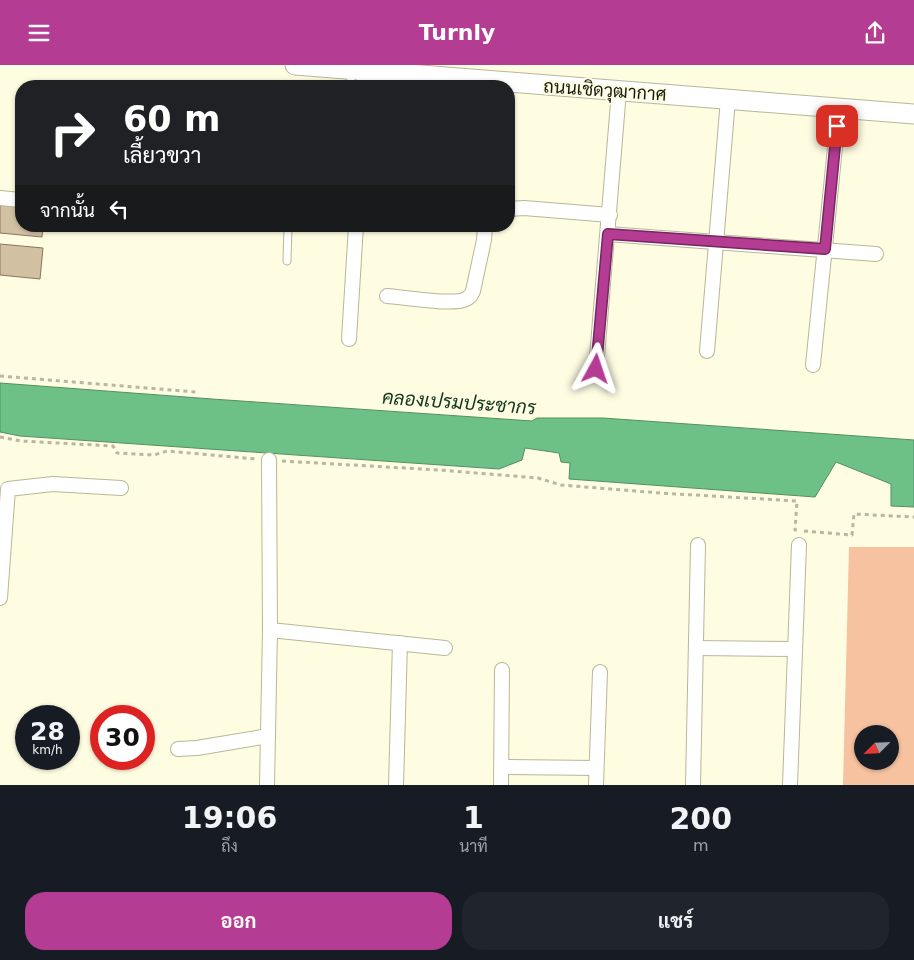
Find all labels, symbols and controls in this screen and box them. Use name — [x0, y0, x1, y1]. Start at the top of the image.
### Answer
icon: menu — [25, 19, 53, 47]
icon: share — [861, 19, 889, 47]
text: Turnly — [419, 20, 495, 45]
street label: ถนนเชิดวุฒากาศ — [543, 75, 667, 107]
text: 60 m — [123, 99, 220, 139]
icon: right — [40, 100, 105, 165]
pin — [816, 105, 858, 147]
icon: arrive — [823, 112, 851, 140]
text: เลี้ยวขวา — [123, 143, 201, 168]
icon: left — [105, 195, 133, 223]
text: จากนั้น — [40, 199, 95, 221]
position arrow — [569, 342, 621, 394]
water label: คลองเปรมประชากร — [381, 386, 537, 418]
speed limit sign: 30 — [90, 705, 155, 770]
text: 28 — [30, 717, 65, 746]
north arrow — [854, 725, 899, 770]
map controls — [854, 725, 899, 770]
text: km/h — [32, 743, 63, 757]
text: 19:06 — [182, 800, 277, 835]
text: 1 — [463, 800, 484, 835]
text: 200 — [670, 801, 732, 836]
text: m — [693, 836, 709, 855]
text: ถึง — [221, 837, 238, 856]
text: นาที — [459, 837, 488, 856]
button: ออก — [25, 892, 452, 950]
button: แชร์ — [462, 892, 889, 950]

